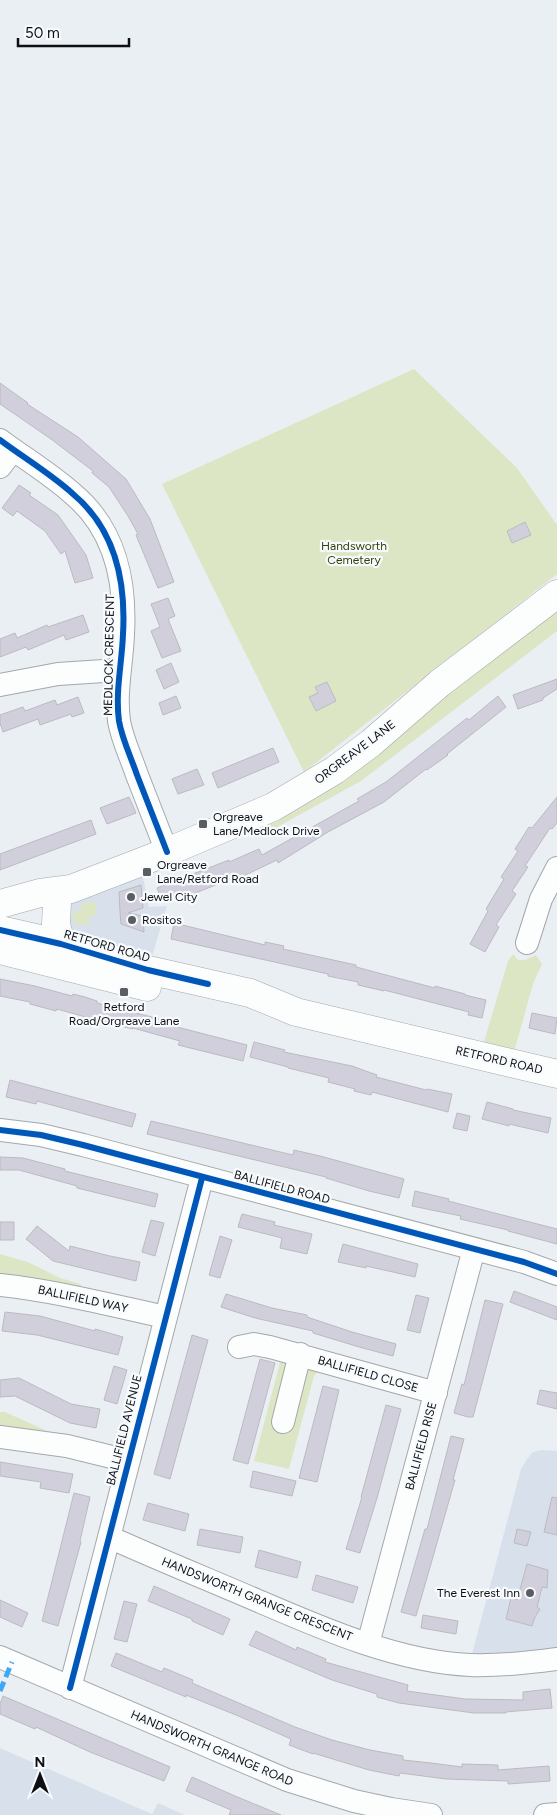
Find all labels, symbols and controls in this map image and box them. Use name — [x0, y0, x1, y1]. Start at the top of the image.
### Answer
scale bar — [18, 15, 129, 47]
text: 50 m — [25, 24, 60, 42]
park label: Handsworth Cemetery — [321, 539, 387, 567]
street label: MEDLOCK CRESCENT — [101, 593, 117, 716]
street label: ORGREAVE LANE — [312, 717, 398, 787]
place label: Orgreave Lane/Medlock Drive — [213, 810, 320, 838]
marker: Orgreave Lane/Medlock Drive — [197, 818, 209, 830]
place label: Orgreave Lane/Retford Road — [157, 858, 259, 886]
marker: Orgreave Lane/Retford Road — [141, 866, 153, 878]
place label: Jewel City — [141, 890, 198, 904]
marker: Jewel City — [125, 891, 137, 903]
place label: Rositos — [142, 913, 182, 927]
marker: Rositos — [126, 914, 138, 926]
street label: RETFORD ROAD — [62, 927, 152, 965]
marker: Retford Road/Orgreave Lane — [118, 986, 130, 998]
place label: Retford Road/Orgreave Lane — [69, 1000, 180, 1028]
street label: RETFORD ROAD — [454, 1043, 544, 1077]
street label: BALLIFIELD ROAD — [233, 1167, 331, 1207]
street label: BALLIFIELD WAY — [37, 1283, 130, 1316]
street label: BALLIFIELD CLOSE — [316, 1353, 420, 1395]
street label: BALLIFIELD AVENUE — [103, 1373, 145, 1487]
street label: BALLIFIELD RISE — [402, 1400, 440, 1492]
street label: HANDSWORTH GRANGE CRESCENT — [160, 1554, 355, 1644]
place label: The Everest Inn — [437, 1586, 520, 1600]
marker: The Everest Inn — [524, 1587, 536, 1599]
street label: HANDSWORTH GRANGE ROAD — [129, 1707, 295, 1789]
north arrow — [15, 1750, 65, 1800]
text: N — [35, 1754, 45, 1771]

